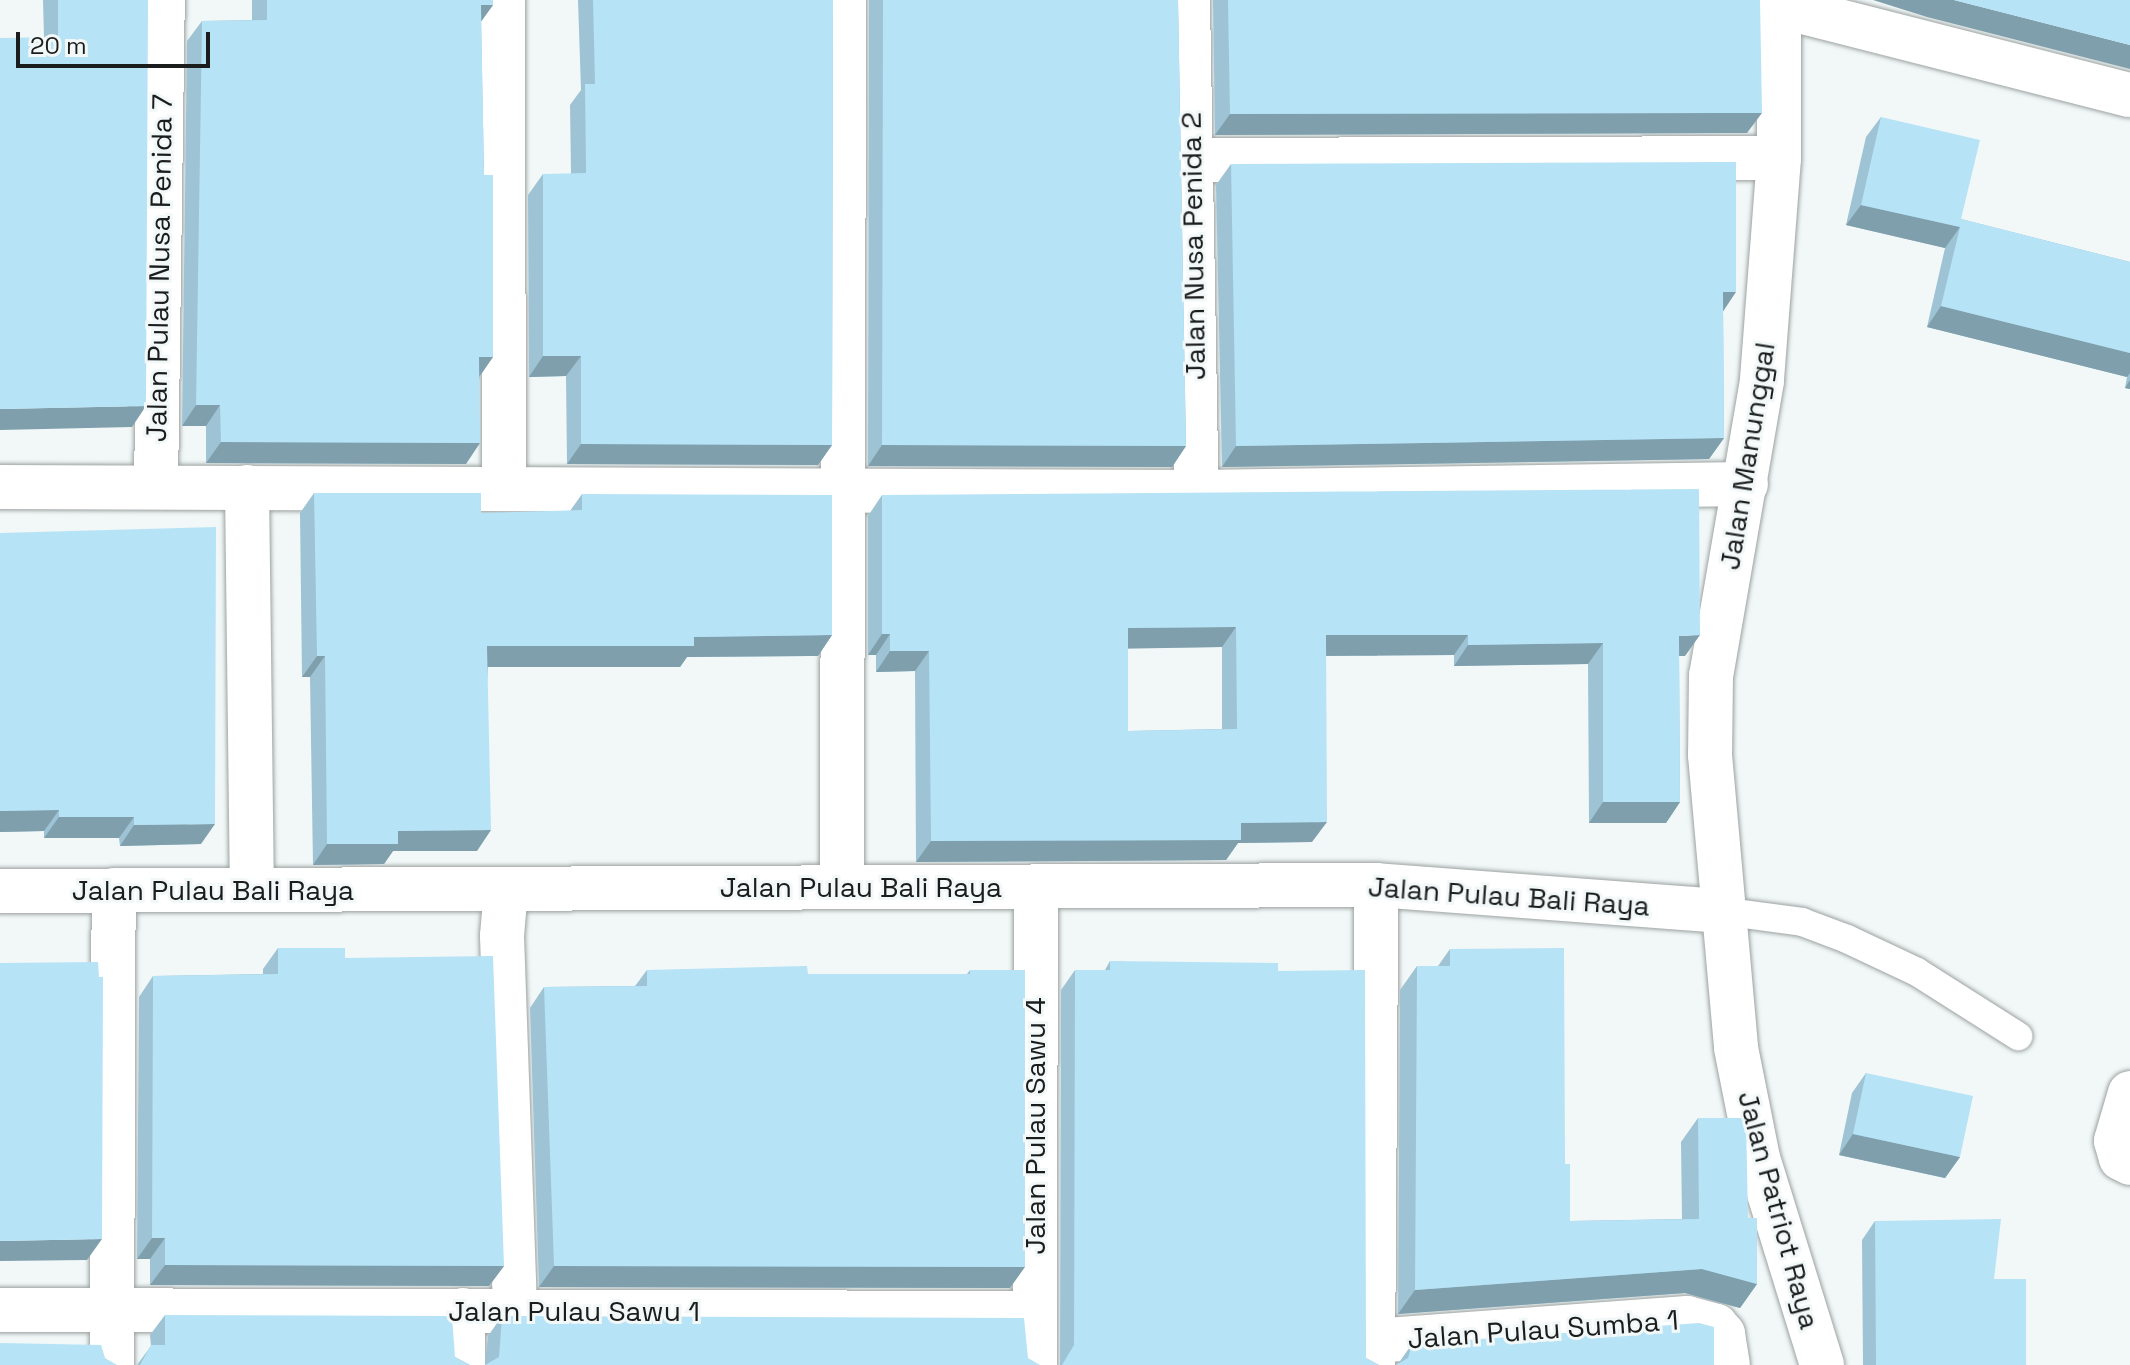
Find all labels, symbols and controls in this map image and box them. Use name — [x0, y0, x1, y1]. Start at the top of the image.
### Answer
scale bar — [20, 16, 214, 66]
text: 20 m — [30, 30, 87, 61]
street label: Jalan Pulau Nusa Penida 7 — [139, 94, 179, 442]
street label: Jalan Nusa Penida 2 — [1174, 112, 1212, 380]
street label: Jalan Manunggal — [1712, 340, 1782, 572]
street label: Jalan Pulau Bali Raya — [1367, 869, 1651, 923]
street label: Jalan Pulau Bali Raya — [720, 870, 1002, 904]
street label: Jalan Pulau Bali Raya — [72, 873, 354, 907]
street label: Jalan Pulau Sawu 4 — [1018, 997, 1052, 1255]
street label: Jalan Patriot Raya — [1731, 1087, 1827, 1333]
street label: Jalan Pulau Sawu 1 — [448, 1294, 700, 1328]
street label: Jalan Pulau Sumba 1 — [1406, 1303, 1680, 1355]

